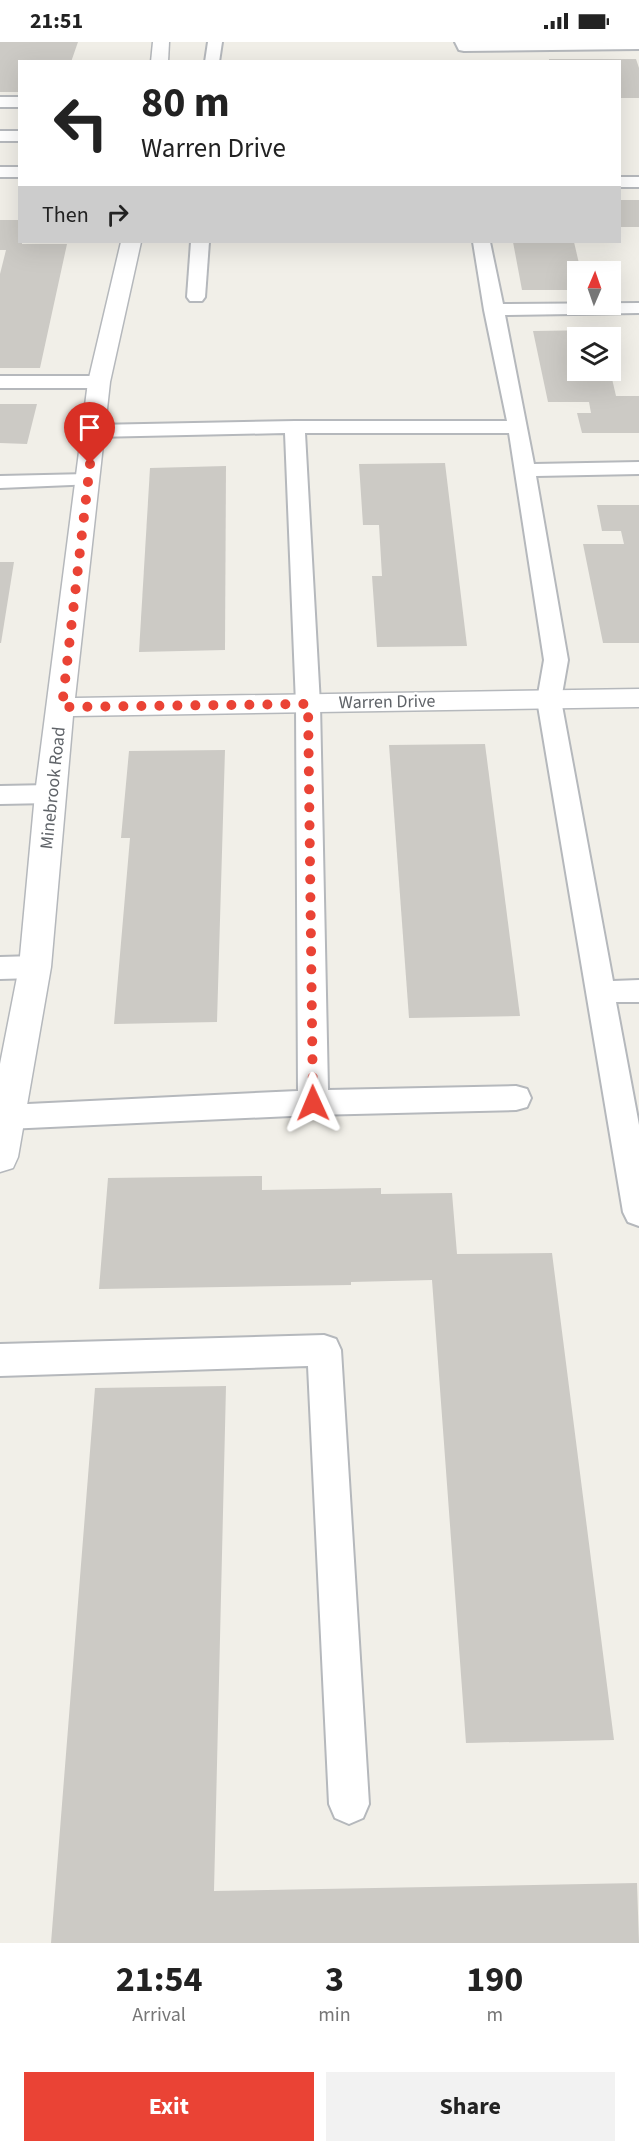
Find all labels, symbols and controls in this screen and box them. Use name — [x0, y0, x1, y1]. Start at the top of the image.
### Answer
text: 21:51 — [30, 5, 83, 37]
text: 80 m — [141, 73, 230, 133]
icon: left — [42, 84, 120, 162]
text: Warren Drive — [141, 129, 286, 168]
icon: right — [101, 198, 134, 231]
text: Then — [42, 199, 89, 231]
north arrow — [567, 261, 621, 315]
map controls — [567, 261, 621, 381]
button: layers — [567, 327, 621, 381]
pin — [64, 402, 115, 464]
icon: arrive — [73, 411, 106, 444]
street label: Warren Drive — [338, 689, 436, 715]
street label: Minebrook Road — [34, 726, 72, 850]
position arrow — [281, 1071, 345, 1135]
text: 21:54 — [116, 1954, 203, 2005]
text: 3 — [325, 1954, 344, 2005]
text: 190 — [466, 1954, 523, 2005]
text: Arrival — [132, 2001, 186, 2029]
text: min — [318, 2001, 351, 2029]
text: m — [486, 2001, 503, 2029]
button: Exit — [24, 2072, 314, 2141]
button: Share — [326, 2072, 615, 2141]

